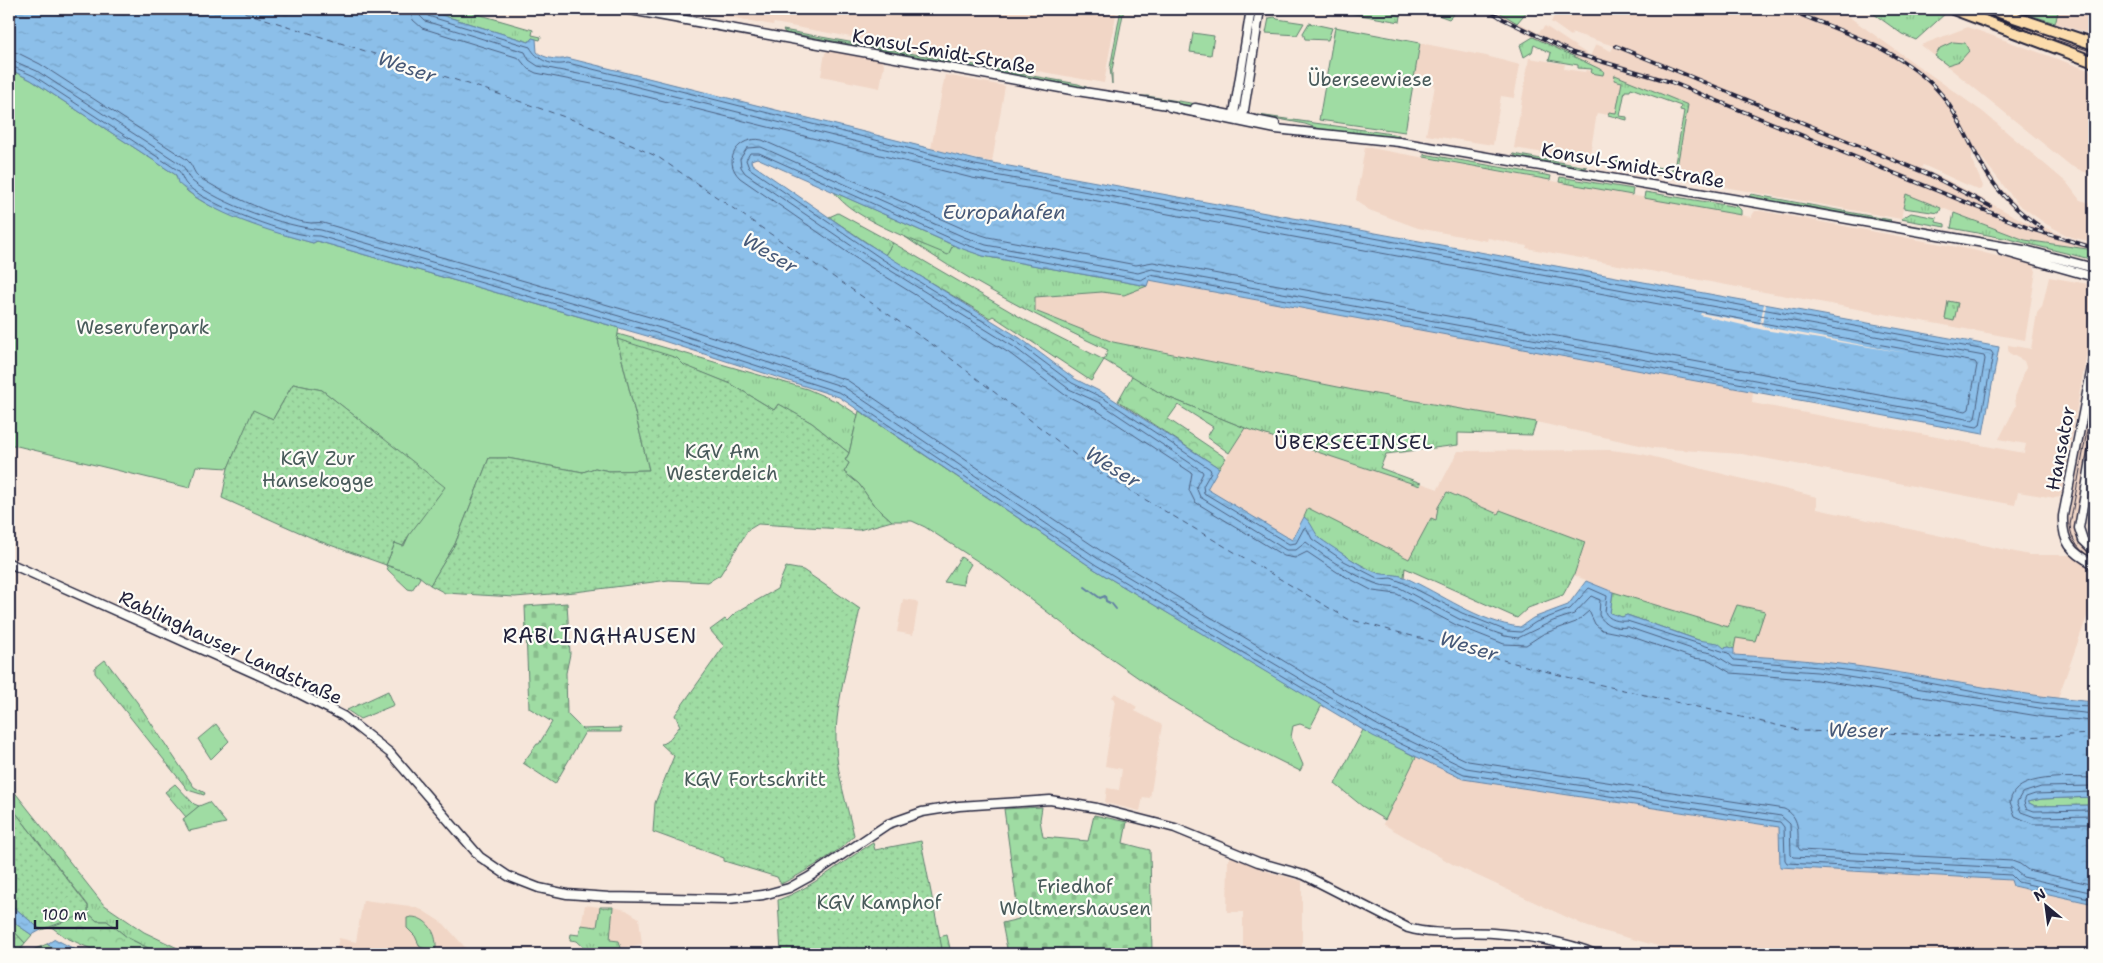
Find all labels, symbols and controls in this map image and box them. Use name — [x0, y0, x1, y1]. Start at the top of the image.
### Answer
street label: Konsul-Smidt-Straße — [850, 23, 1038, 80]
water label: Weser — [374, 45, 440, 89]
park label: Überseewiese — [1308, 67, 1432, 92]
street label: Konsul-Smidt-Straße — [1539, 137, 1727, 194]
water label: Europahafen — [943, 199, 1066, 225]
water label: Weser — [738, 226, 803, 280]
park label: Weseruferpark — [76, 315, 210, 340]
street label: Hansator — [2040, 404, 2081, 493]
district label: ÜBERSEEINSEL — [1274, 429, 1434, 455]
park label: KGV Am Westerdeich — [666, 439, 778, 486]
water label: Weser — [1081, 440, 1146, 494]
park label: KGV Zur Hansekogge — [262, 446, 374, 493]
street label: Rablinghauser Landstraße — [115, 585, 347, 710]
district label: RABLINGHAUSEN — [503, 622, 697, 650]
water label: Weser — [1436, 625, 1502, 667]
water label: Weser — [1828, 716, 1889, 744]
park label: KGV Fortschritt — [684, 767, 826, 792]
park label: Friedhof Woltmershausen — [999, 874, 1151, 921]
north arrow — [2020, 880, 2070, 930]
text: N — [2030, 884, 2049, 905]
park label: KGV Kamphof — [816, 890, 943, 915]
scale bar — [35, 898, 118, 930]
text: 100 m — [42, 905, 87, 925]

